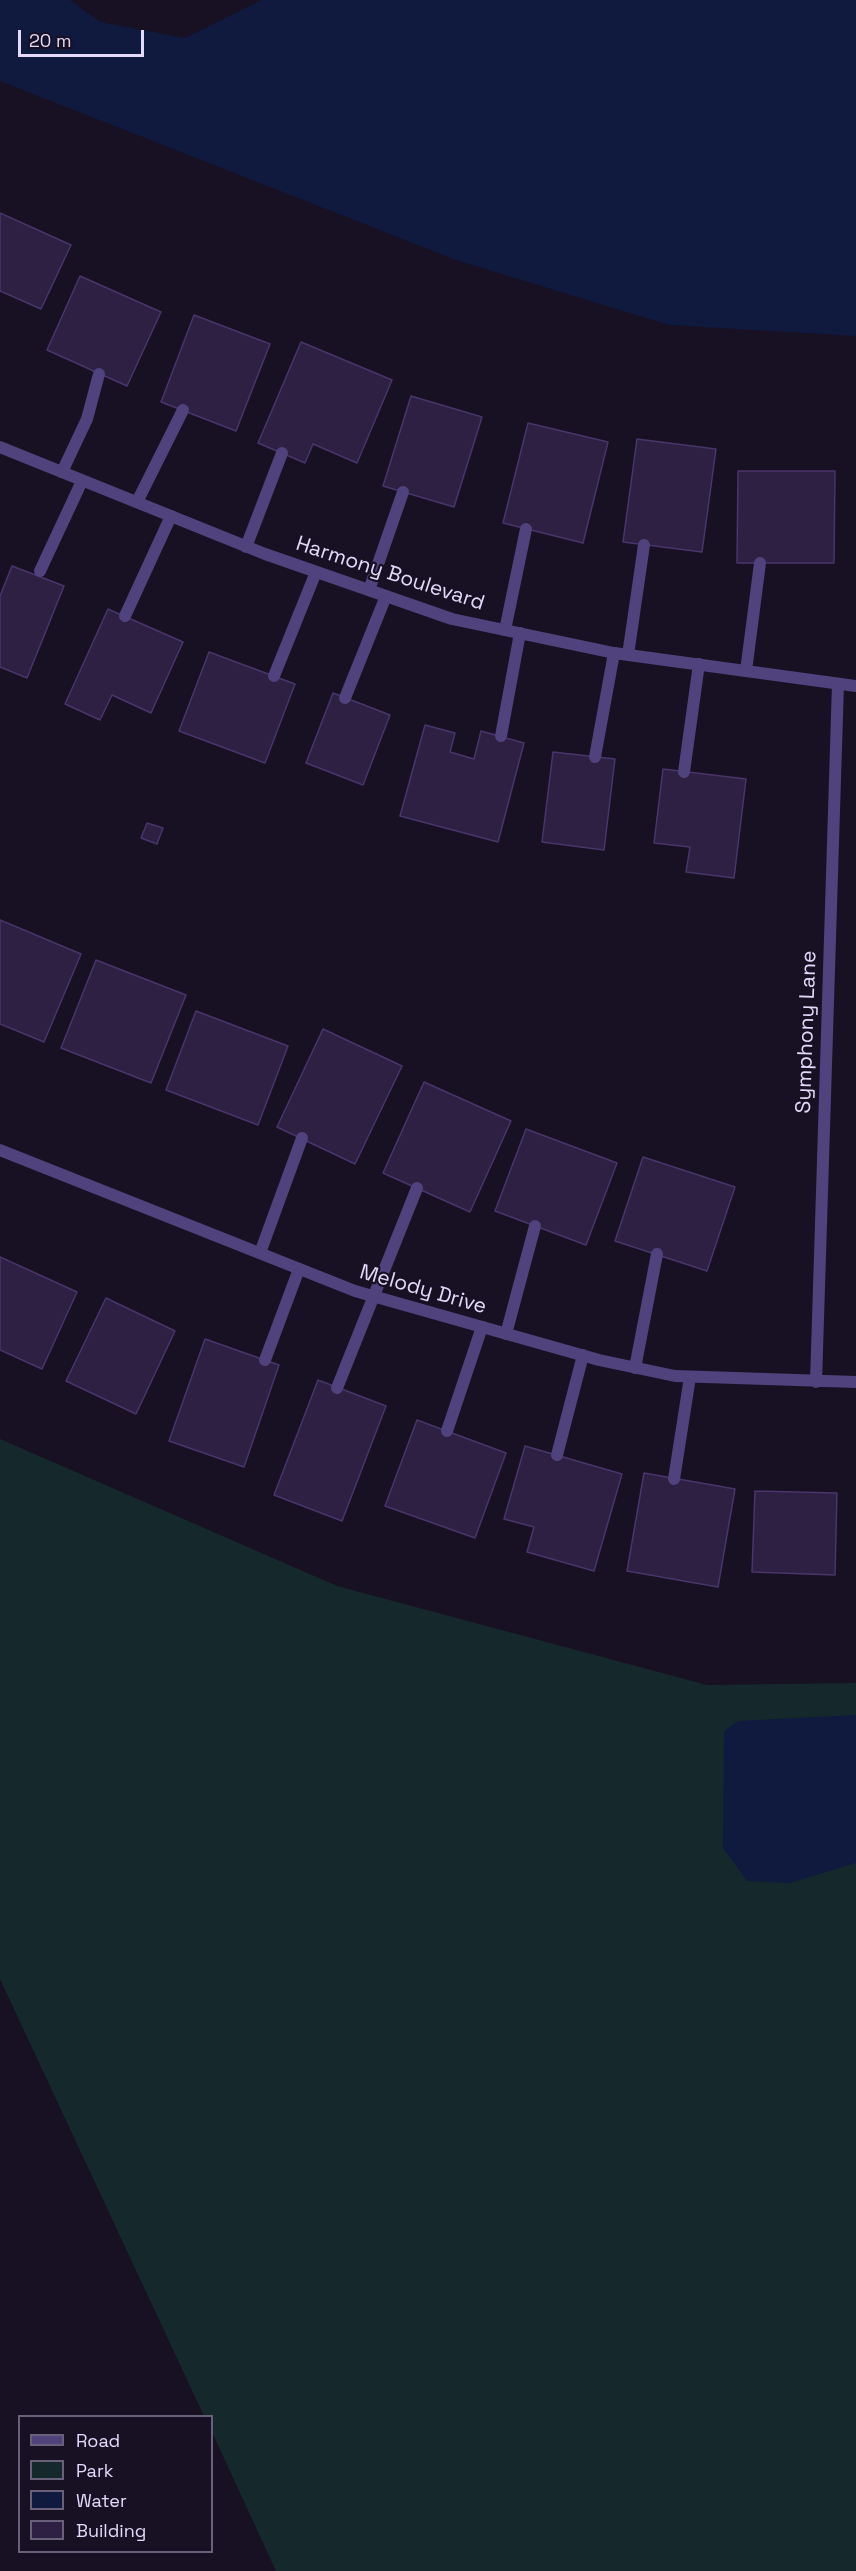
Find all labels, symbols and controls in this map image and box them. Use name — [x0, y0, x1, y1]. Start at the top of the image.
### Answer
scale bar — [21, 18, 147, 56]
text: 20 m — [29, 29, 72, 52]
street label: Harmony Boulevard — [293, 532, 487, 616]
street label: Symphony Lane — [792, 950, 822, 1114]
street label: Melody Drive — [357, 1260, 489, 1320]
legend — [18, 2415, 213, 2553]
text: Road — [76, 2429, 120, 2452]
text: Park — [76, 2459, 113, 2482]
text: Water — [76, 2489, 127, 2512]
text: Building — [76, 2519, 146, 2542]

